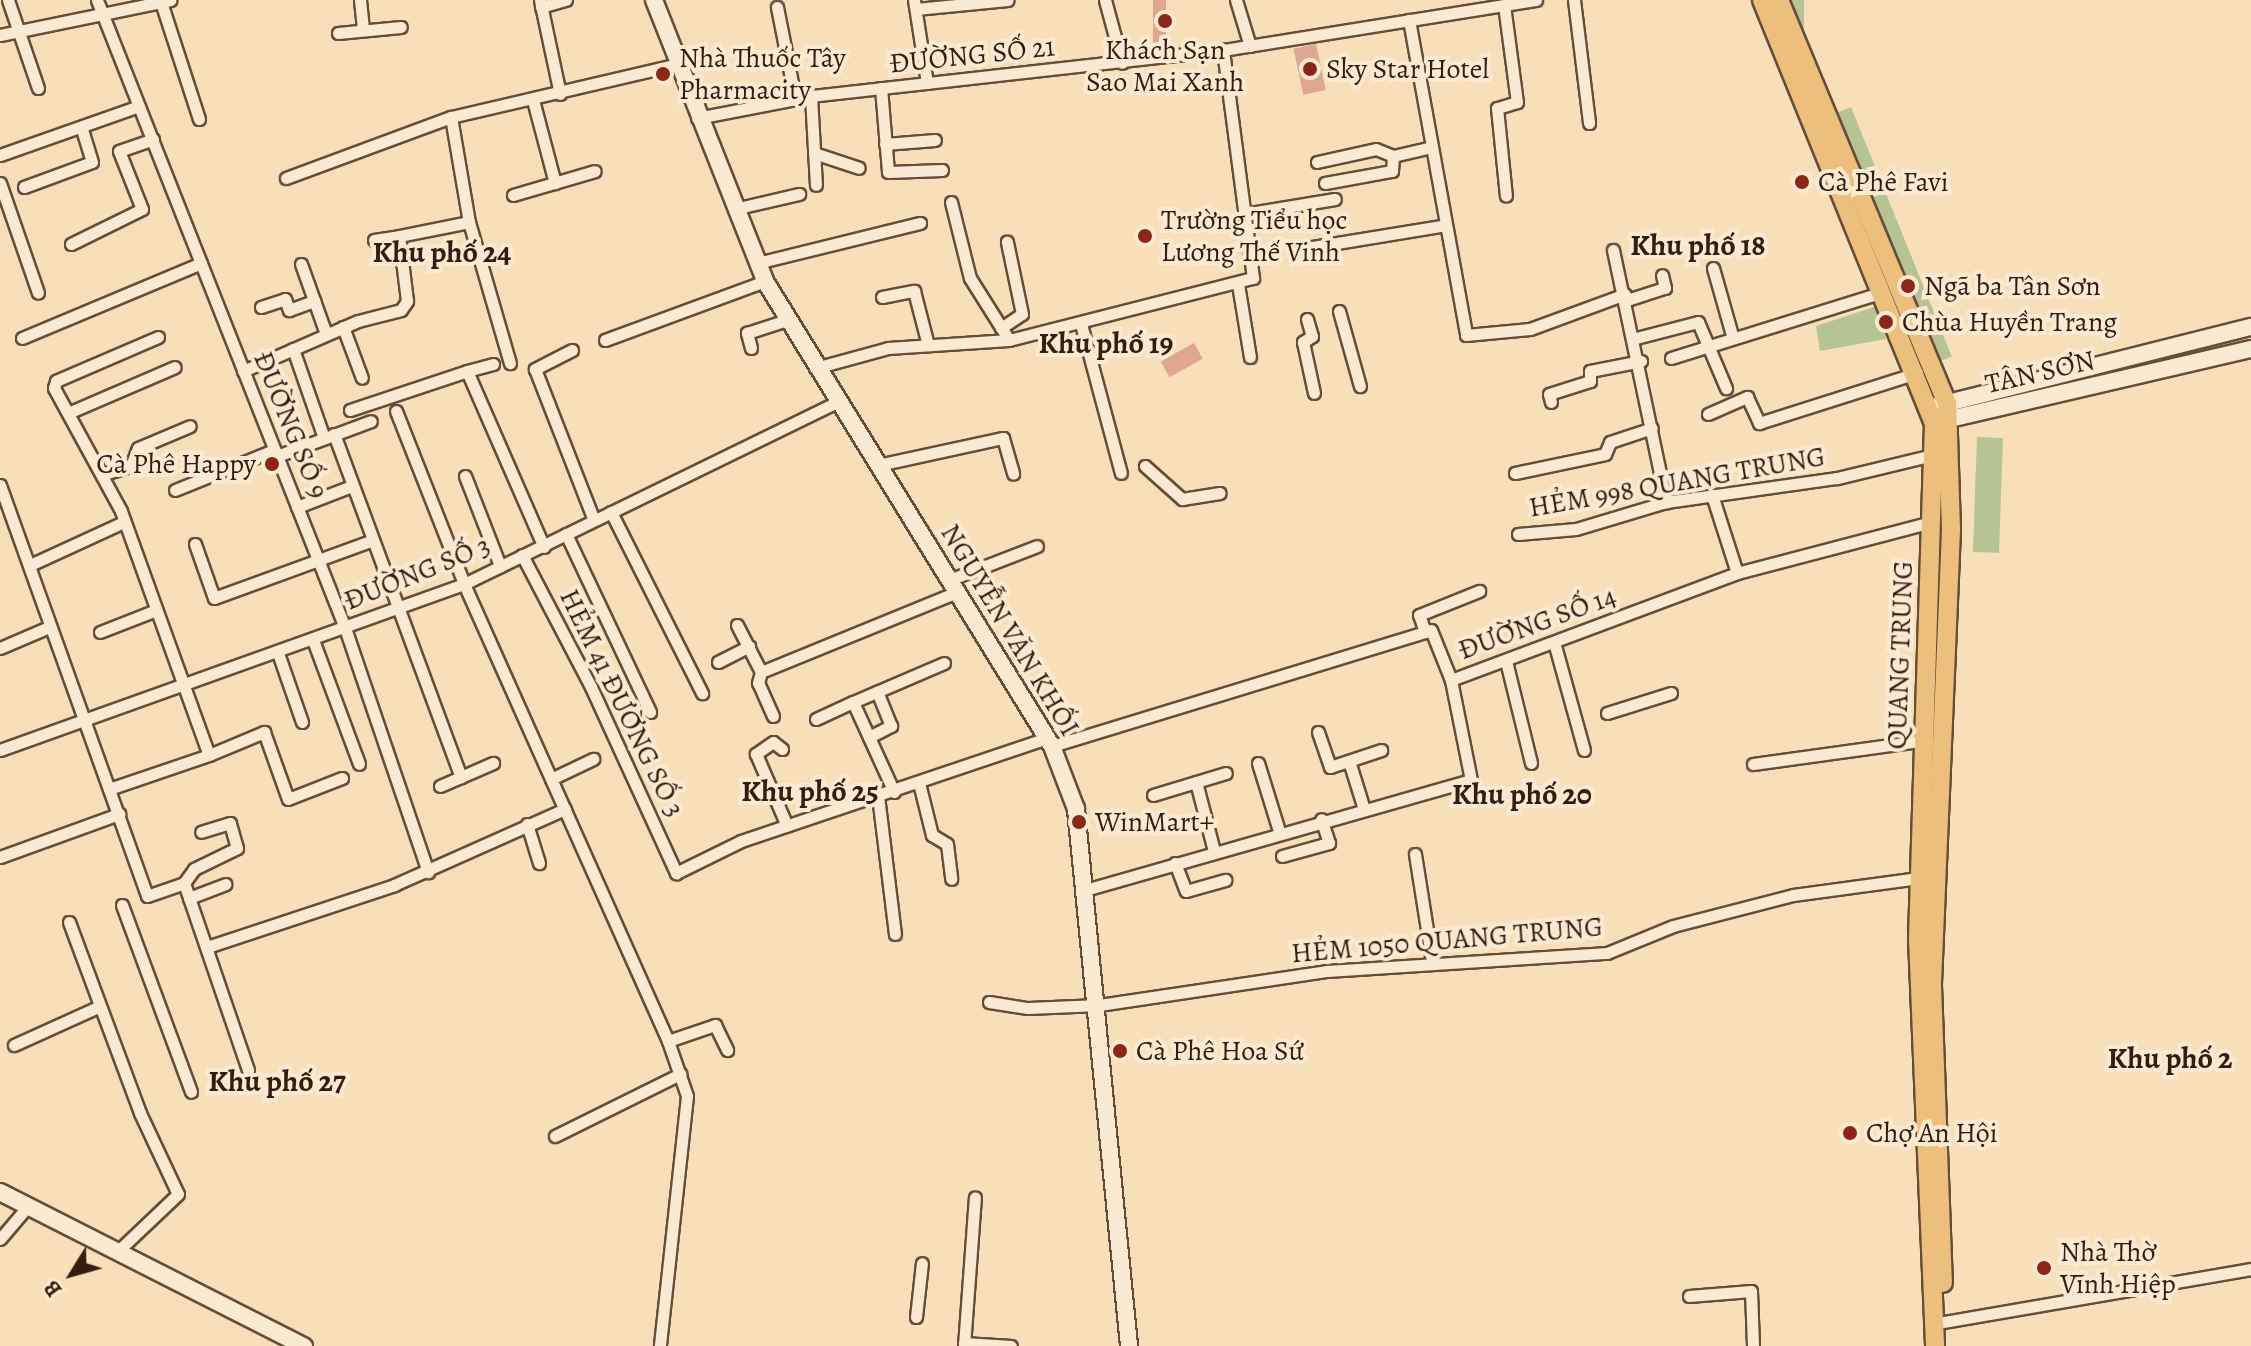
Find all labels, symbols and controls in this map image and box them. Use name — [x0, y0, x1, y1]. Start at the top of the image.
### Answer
marker: Khách Sạn Sao Mai Xanh — [1156, 12, 1174, 30]
street label: ĐƯỜNG SỐ 21 — [888, 30, 1056, 80]
place label: Khách Sạn Sao Mai Xanh — [1086, 33, 1244, 99]
place label: Nhà Thuốc Tây Pharmacity — [679, 41, 846, 107]
place label: Sky Star Hotel — [1326, 52, 1489, 86]
marker: Sky Star Hotel — [1301, 60, 1319, 78]
marker: Nhà Thuốc Tây Pharmacity — [654, 65, 672, 83]
place label: Cà Phê Favi — [1818, 165, 1949, 199]
marker: Cà Phê Favi — [1793, 173, 1811, 191]
place label: Trường Tiểu học Lương Thế Vinh — [1161, 203, 1347, 269]
marker: Trường Tiểu học Lương Thế Vinh — [1136, 227, 1154, 245]
district label: Khu phố 18 — [1630, 227, 1766, 263]
district label: Khu phố 24 — [373, 234, 511, 270]
place label: Ngã ba Tân Sơn — [1924, 269, 2101, 303]
marker: Ngã ba Tân Sơn — [1899, 277, 1917, 295]
place label: Chùa Huyền Trang — [1902, 305, 2117, 339]
marker: Chùa Huyền Trang — [1877, 313, 1895, 331]
district label: Khu phố 19 — [1039, 325, 1173, 361]
street label: TÂN SƠN — [1982, 343, 2098, 401]
street label: ĐƯỜNG SỐ 9 — [246, 346, 336, 504]
street label: HẺM 998 QUANG TRUNG — [1526, 439, 1828, 525]
place label: Cà Phê Happy — [96, 447, 256, 481]
marker: Cà Phê Happy — [263, 455, 281, 473]
street label: NGUYỄN VĂN KHỐI — [933, 518, 1087, 742]
street label: ĐƯỜNG SỐ 3 — [339, 528, 495, 618]
street label: QUANG TRUNG — [1880, 560, 1920, 750]
street label: ĐƯỜNG SỐ 14 — [1454, 579, 1620, 667]
street label: HẺM 41 ĐƯỜNG SỐ 3 — [552, 584, 692, 822]
district label: Khu phố 25 — [741, 773, 879, 809]
district label: Khu phố 20 — [1452, 776, 1592, 812]
place label: WinMart+ — [1095, 805, 1214, 839]
marker: WinMart+ — [1070, 813, 1088, 831]
street label: HẺM 1050 QUANG TRUNG — [1290, 910, 1604, 970]
place label: Cà Phê Hoa Sứ — [1136, 1034, 1304, 1068]
district label: Khu phố 2 — [2108, 1040, 2232, 1076]
marker: Cà Phê Hoa Sứ — [1111, 1042, 1129, 1060]
district label: Khu phố 27 — [208, 1063, 346, 1099]
place label: Chợ An Hội — [1866, 1116, 1998, 1150]
marker: Chợ An Hội — [1841, 1124, 1859, 1142]
north arrow — [32, 1234, 112, 1314]
place label: Nhà Thờ Vĩnh Hiệp — [2060, 1235, 2176, 1301]
marker: Nhà Thờ Vĩnh Hiệp — [2035, 1259, 2053, 1277]
text: B — [37, 1274, 69, 1303]

